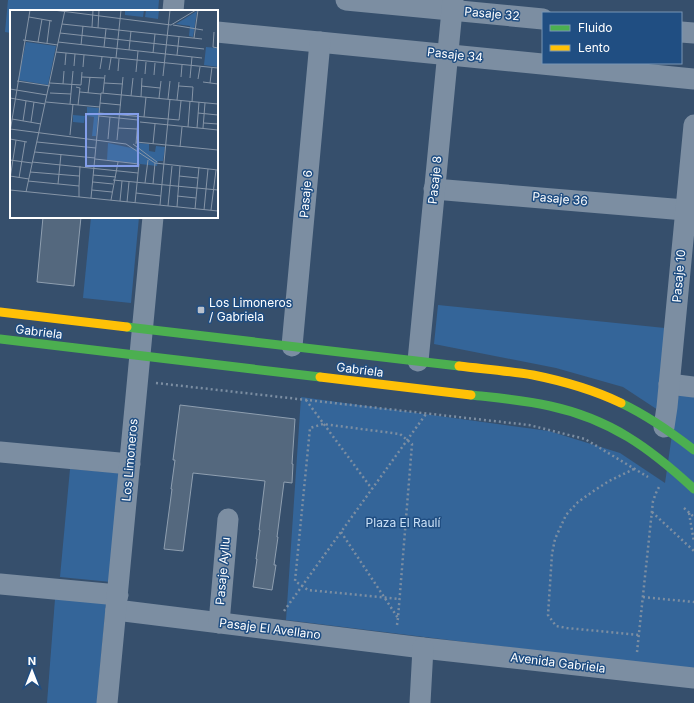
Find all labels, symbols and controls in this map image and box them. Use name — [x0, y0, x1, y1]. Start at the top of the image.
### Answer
street label: Pasaje 32 — [464, 4, 520, 23]
inset map — [10, 10, 218, 218]
legend — [542, 12, 682, 64]
text: Fluido — [578, 20, 613, 35]
text: Lento — [578, 40, 610, 55]
street label: Pasaje 34 — [426, 44, 484, 65]
street label: Pasaje 8 — [425, 155, 444, 205]
street label: Pasaje 6 — [296, 169, 315, 219]
street label: Pasaje 36 — [532, 189, 588, 208]
street label: Pasaje 10 — [669, 249, 688, 303]
place label: Los Limoneros / Gabriela — [209, 295, 292, 324]
marker: Los Limoneros / Gabriela — [196, 305, 206, 315]
street label: Gabriela — [15, 321, 63, 342]
street label: Gabriela — [336, 359, 384, 380]
street label: Los Limoneros — [118, 418, 141, 502]
park label: Plaza El Raulí — [366, 515, 441, 530]
street label: Pasaje Ayllu — [212, 536, 233, 605]
street label: Pasaje El Avellano — [218, 615, 322, 642]
street label: Avenida Gabriela — [510, 649, 606, 676]
north arrow — [12, 651, 52, 691]
text: N — [28, 654, 36, 668]

